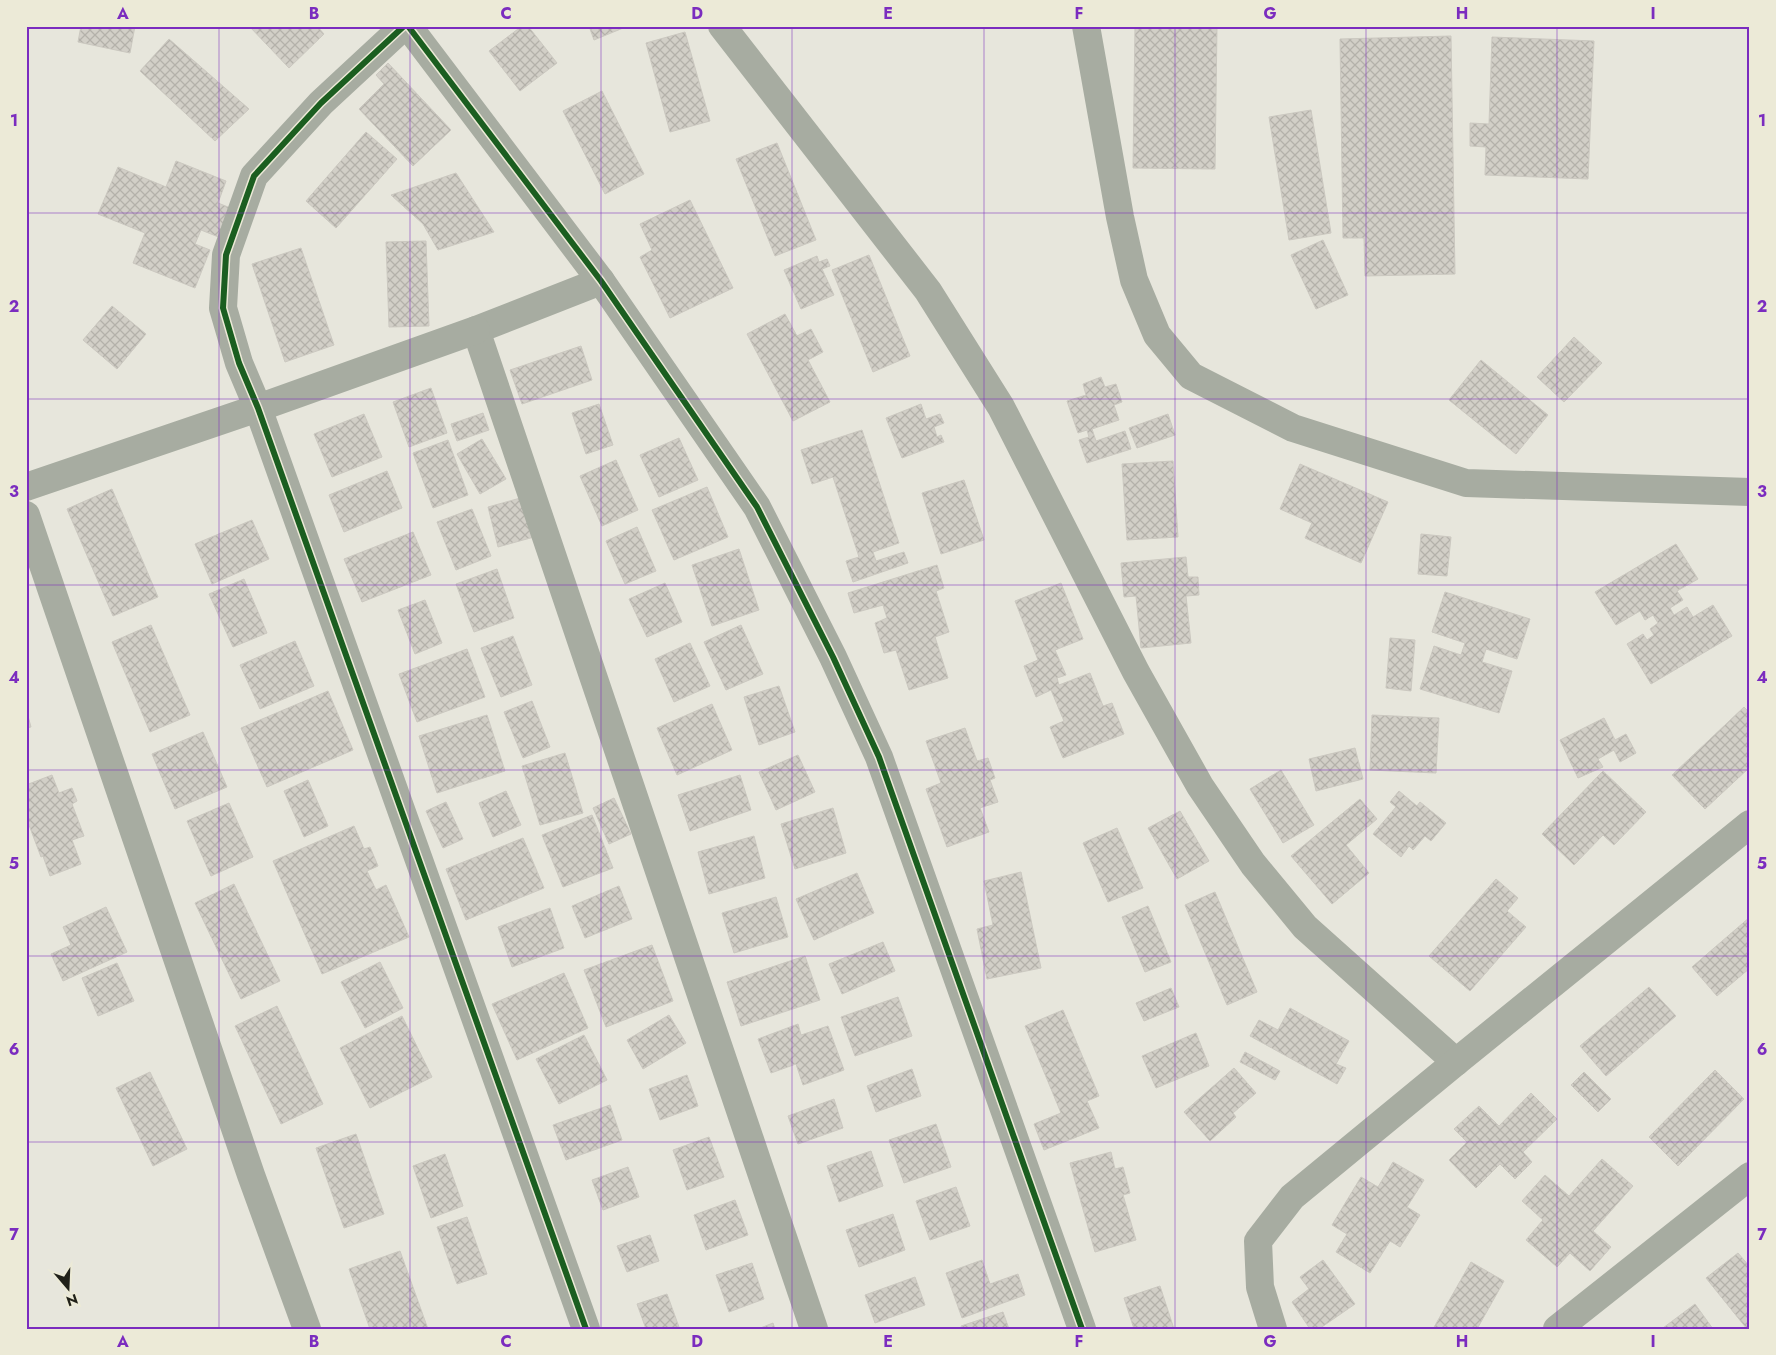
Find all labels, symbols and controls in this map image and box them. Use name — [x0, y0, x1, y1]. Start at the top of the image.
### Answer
text: A — [116, 2, 129, 25]
text: B — [309, 2, 319, 25]
text: C — [500, 2, 512, 25]
text: D — [691, 2, 703, 25]
text: E — [883, 2, 893, 25]
text: F — [1075, 2, 1083, 25]
text: G — [1263, 2, 1277, 25]
text: H — [1456, 2, 1468, 25]
text: I — [1650, 2, 1656, 25]
text: 1 — [10, 109, 18, 132]
text: 1 — [1758, 109, 1766, 132]
text: 2 — [9, 295, 19, 318]
text: 2 — [1757, 295, 1767, 318]
text: 3 — [9, 480, 19, 503]
text: 3 — [1757, 480, 1767, 503]
text: 4 — [8, 666, 20, 689]
text: 4 — [1756, 666, 1768, 689]
text: 5 — [9, 852, 19, 875]
text: 5 — [1757, 852, 1767, 875]
text: 6 — [9, 1038, 19, 1061]
text: 6 — [1757, 1038, 1767, 1061]
text: 7 — [9, 1223, 19, 1246]
text: 7 — [1757, 1223, 1767, 1246]
north arrow — [42, 1262, 92, 1312]
text: N — [64, 1289, 81, 1312]
text: A — [116, 1330, 129, 1353]
text: B — [309, 1330, 319, 1353]
text: C — [500, 1330, 512, 1353]
text: D — [691, 1330, 703, 1353]
text: E — [883, 1330, 893, 1353]
text: F — [1075, 1330, 1083, 1353]
text: G — [1263, 1330, 1277, 1353]
text: H — [1456, 1330, 1468, 1353]
text: I — [1650, 1330, 1656, 1353]

